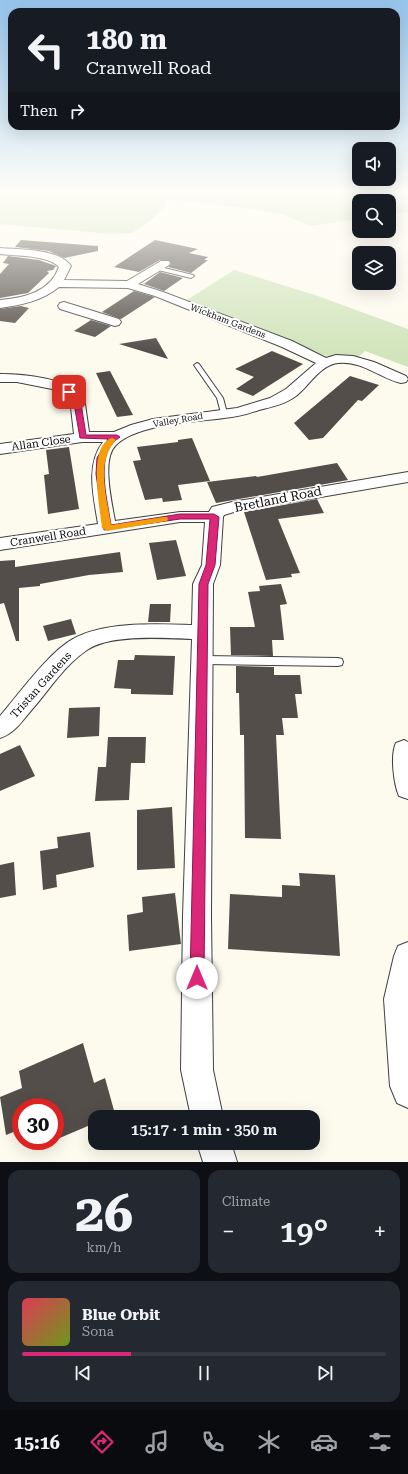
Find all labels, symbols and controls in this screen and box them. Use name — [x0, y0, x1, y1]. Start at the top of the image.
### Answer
text: 180 m — [86, 23, 167, 56]
icon: left — [20, 24, 72, 76]
text: Cranwell Road — [86, 57, 212, 78]
icon: right — [66, 100, 88, 122]
text: Then — [20, 102, 58, 120]
map controls — [352, 142, 396, 290]
button: sound — [352, 142, 396, 186]
button: search — [352, 194, 396, 238]
button: layers — [352, 246, 396, 290]
street label: Wickham Gardens — [189, 302, 267, 340]
pin — [52, 375, 86, 409]
icon: arrive — [58, 381, 80, 403]
street label: Valley Road — [152, 411, 204, 429]
street label: Allan Close — [11, 432, 71, 454]
street label: Bretland Road — [233, 483, 324, 515]
street label: Cranwell Road — [9, 525, 87, 549]
street label: Tristan Gardens — [8, 649, 74, 721]
position arrow — [176, 957, 218, 999]
speed limit sign: 30 — [12, 1098, 64, 1150]
text: 15:17 · 1 min · 350 m — [131, 1121, 277, 1139]
text: 26 — [75, 1183, 133, 1244]
text: Climate — [222, 1194, 270, 1209]
text: 19° — [280, 1214, 328, 1249]
text: − — [222, 1219, 234, 1244]
text: + — [374, 1219, 386, 1244]
text: km/h — [87, 1240, 121, 1255]
text: Blue Orbit — [82, 1306, 160, 1324]
text: Sona — [82, 1324, 114, 1339]
icon: previous — [72, 1362, 94, 1384]
icon: pause — [193, 1362, 215, 1384]
icon: next — [314, 1362, 336, 1384]
icon: directions — [88, 1428, 116, 1456]
icon: music — [143, 1428, 171, 1456]
icon: phone — [199, 1428, 227, 1456]
icon: climate — [255, 1428, 283, 1456]
icon: car — [310, 1428, 338, 1456]
icon: filters — [366, 1428, 394, 1456]
text: 15:16 — [14, 1432, 60, 1453]

